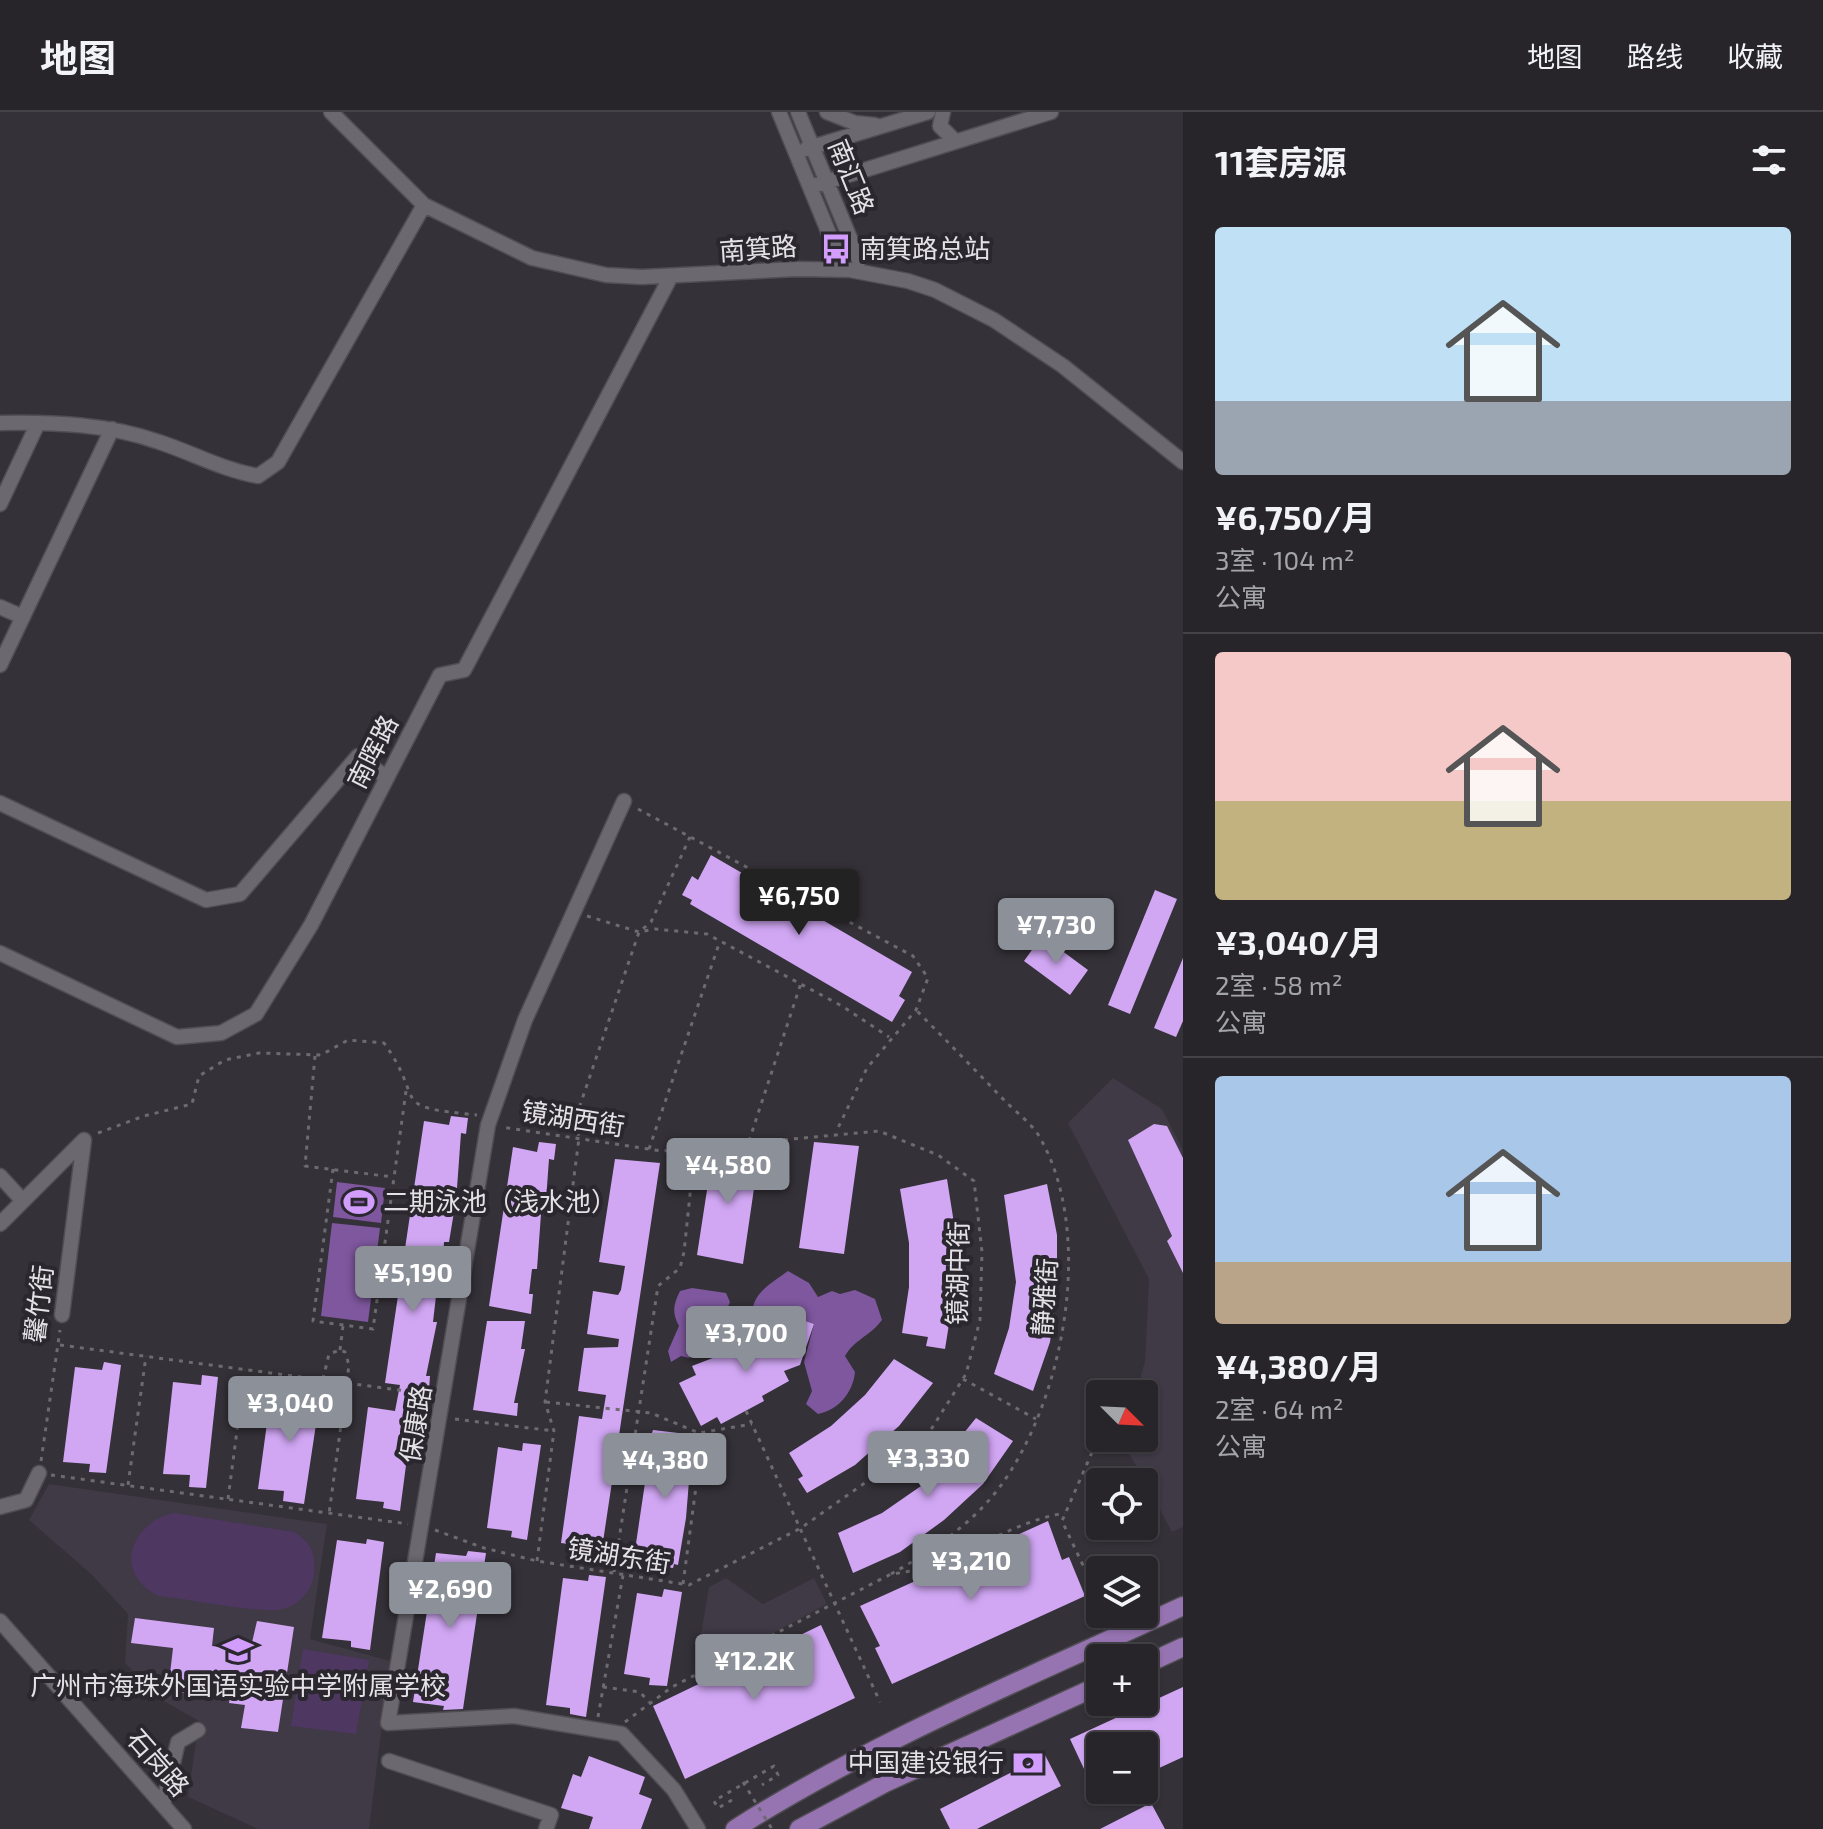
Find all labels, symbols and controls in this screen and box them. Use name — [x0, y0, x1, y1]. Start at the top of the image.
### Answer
text: 地图 — [40, 34, 116, 80]
text: 地图 — [1527, 39, 1583, 73]
text: 路线 — [1627, 39, 1683, 73]
text: 收藏 — [1727, 39, 1783, 73]
street label: 南汇路 — [823, 134, 881, 218]
icon: filters — [1747, 138, 1791, 182]
text: 11套房源 — [1215, 141, 1346, 182]
street label: 南箕路 — [718, 229, 798, 266]
bus stop icon: 南箕路总站 — [819, 232, 853, 266]
place label: 南箕路总站 — [860, 232, 990, 263]
icon: home — [1431, 279, 1575, 423]
text: ¥6,750/月 — [1215, 496, 1376, 537]
text: 3室 · 104 m² — [1215, 544, 1355, 575]
text: 公寓 — [1215, 581, 1267, 612]
icon: home — [1431, 704, 1575, 848]
street label: 南晖路 — [340, 710, 403, 793]
pin: ¥6,750 — [734, 869, 864, 937]
text: ¥6,750 — [758, 879, 840, 910]
pin: ¥7,730 — [991, 898, 1121, 966]
text: ¥7,730 — [1016, 908, 1096, 939]
text: ¥3,040/月 — [1215, 921, 1382, 962]
text: 2室 · 58 m² — [1215, 969, 1342, 1000]
text: 公寓 — [1215, 1006, 1267, 1037]
street label: 镜湖西街 — [519, 1094, 627, 1141]
icon: home — [1431, 1128, 1575, 1272]
pin: ¥4,580 — [663, 1138, 793, 1206]
text: ¥4,580 — [684, 1148, 772, 1179]
sports icon: 二期泳池（浅水池） — [342, 1185, 376, 1219]
place label: 二期泳池（浅水池） — [383, 1185, 617, 1216]
street label: 镜湖中街 — [940, 1221, 973, 1325]
pin: ¥5,190 — [348, 1246, 478, 1314]
text: ¥5,190 — [373, 1256, 453, 1287]
street label: 静雅街 — [1025, 1257, 1062, 1337]
street label: 馨竹街 — [17, 1263, 58, 1344]
pin: ¥3,700 — [681, 1306, 811, 1374]
text: ¥3,700 — [704, 1316, 788, 1347]
text: ¥4,380/月 — [1215, 1345, 1382, 1386]
pin: ¥3,040 — [225, 1376, 355, 1444]
north arrow — [1086, 1380, 1158, 1452]
map controls — [1086, 1380, 1158, 1804]
street label: 保康路 — [393, 1383, 436, 1465]
text: ¥3,040 — [246, 1386, 334, 1417]
text: 2室 · 64 m² — [1215, 1393, 1344, 1424]
text: 公寓 — [1215, 1430, 1267, 1461]
pin: ¥3,330 — [863, 1431, 993, 1499]
pin: ¥4,380 — [600, 1433, 730, 1501]
text: ¥3,330 — [886, 1441, 970, 1472]
text: ¥4,380 — [621, 1443, 709, 1474]
button: locate — [1086, 1468, 1158, 1540]
street label: 镜湖东街 — [565, 1531, 673, 1578]
pin: ¥3,210 — [906, 1534, 1036, 1602]
text: ¥3,210 — [930, 1544, 1012, 1575]
button: layers — [1086, 1556, 1158, 1628]
pin: ¥2,690 — [385, 1562, 515, 1630]
text: ¥2,690 — [407, 1572, 493, 1603]
school or university icon: 广州市海珠外国语实验中学附属学校 — [221, 1633, 255, 1667]
pin: ¥12.2K — [689, 1634, 819, 1702]
text: ¥12.2K — [713, 1644, 795, 1675]
button: + — [1086, 1644, 1158, 1716]
place label: 广州市海珠外国语实验中学附属学校 — [30, 1669, 446, 1700]
street label: 石岗路 — [122, 1722, 196, 1802]
button: − — [1086, 1732, 1158, 1804]
place label: 中国建设银行 — [848, 1746, 1004, 1777]
bank icon: 中国建设银行 — [1011, 1746, 1045, 1780]

